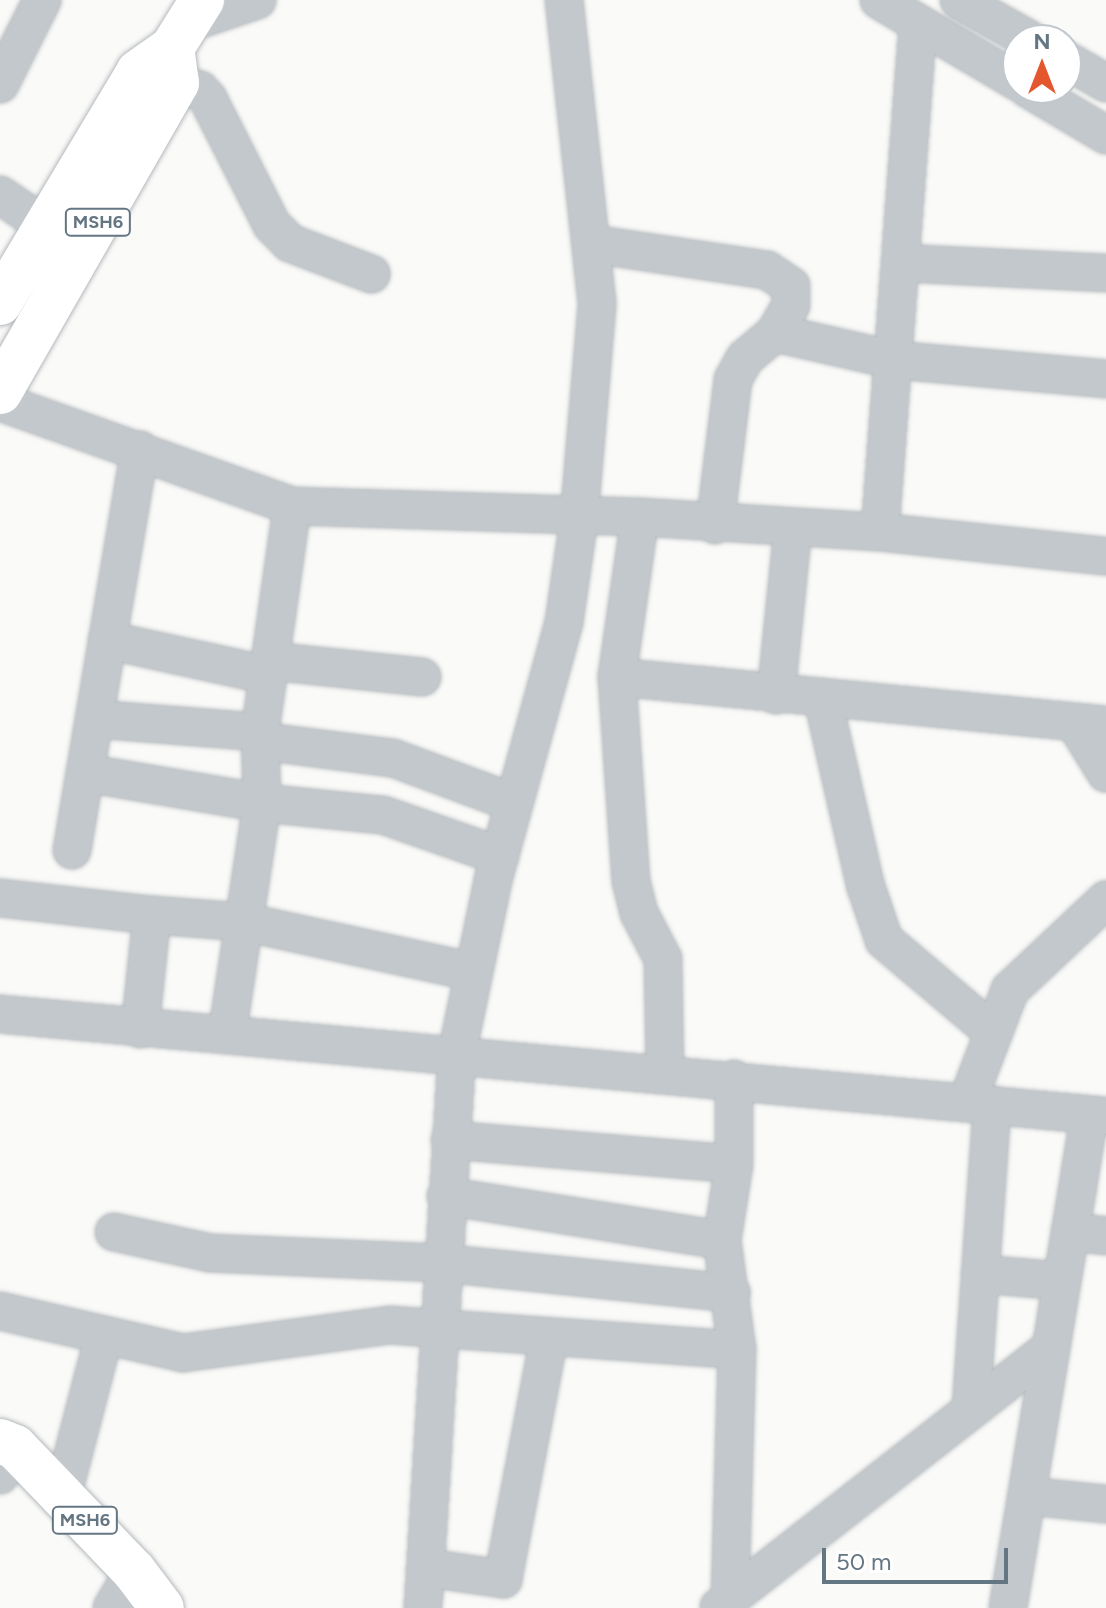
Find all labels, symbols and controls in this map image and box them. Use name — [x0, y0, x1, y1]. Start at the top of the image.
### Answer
north arrow — [1002, 24, 1082, 104]
text: N — [1033, 28, 1051, 55]
road number: MSH6 — [64, 208, 132, 236]
road number: MSH6 — [51, 1506, 119, 1534]
scale bar — [826, 1532, 1012, 1582]
text: 50 m — [836, 1547, 892, 1576]

